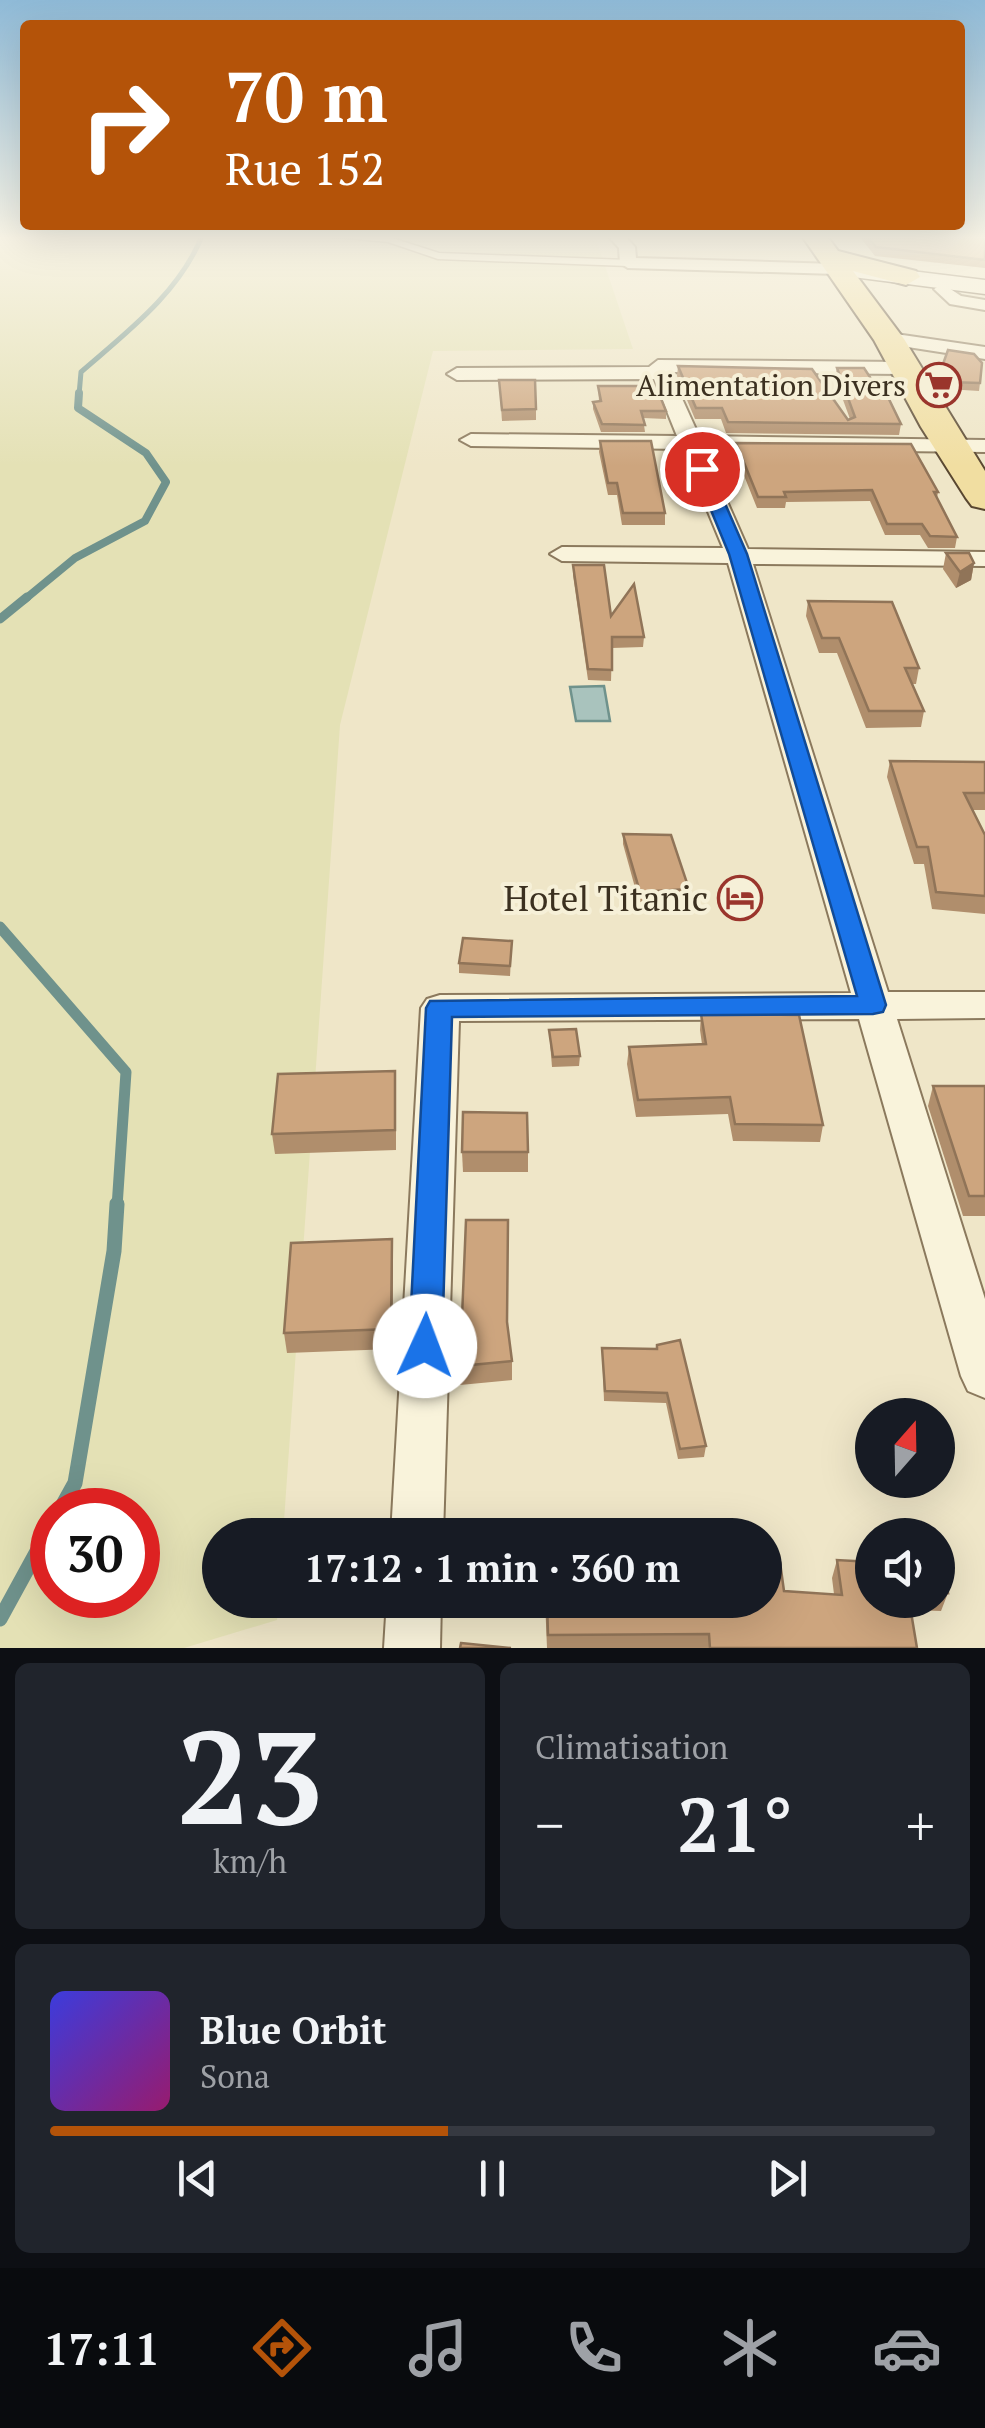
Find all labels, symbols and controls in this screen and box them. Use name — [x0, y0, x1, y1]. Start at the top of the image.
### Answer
text: 70 m — [225, 49, 388, 142]
icon: right — [60, 60, 190, 190]
text: Rue 152 — [225, 138, 385, 198]
supermarket icon: Alimentation Divers — [916, 362, 962, 408]
place label: Alimentation Divers — [636, 365, 906, 405]
pin — [660, 427, 745, 512]
icon: arrive — [675, 442, 730, 497]
place label: Hotel Titanic — [503, 875, 708, 921]
hotel icon: Hotel Titanic — [717, 875, 763, 921]
position arrow — [373, 1294, 477, 1398]
north arrow — [855, 1398, 955, 1498]
map controls — [855, 1398, 955, 1618]
speed limit sign: 30 — [30, 1488, 160, 1618]
button: sound — [855, 1518, 955, 1618]
text: 17:12 · 1 min · 360 m — [304, 1543, 680, 1593]
text: 23 — [177, 1689, 323, 1861]
text: Climatisation — [535, 1726, 728, 1768]
text: 21° — [677, 1774, 793, 1873]
text: − — [535, 1788, 564, 1861]
text: + — [906, 1788, 935, 1861]
text: km/h — [213, 1840, 287, 1882]
text: Blue Orbit — [200, 2005, 387, 2055]
text: Sona — [200, 2055, 270, 2097]
icon: previous — [170, 2151, 225, 2206]
icon: pause — [465, 2151, 520, 2206]
icon: next — [760, 2151, 815, 2206]
icon: directions — [247, 2313, 317, 2383]
icon: music — [403, 2313, 473, 2383]
icon: phone — [559, 2313, 629, 2383]
icon: climate — [715, 2313, 785, 2383]
icon: car — [872, 2313, 942, 2383]
text: 17:11 — [43, 2318, 160, 2378]

